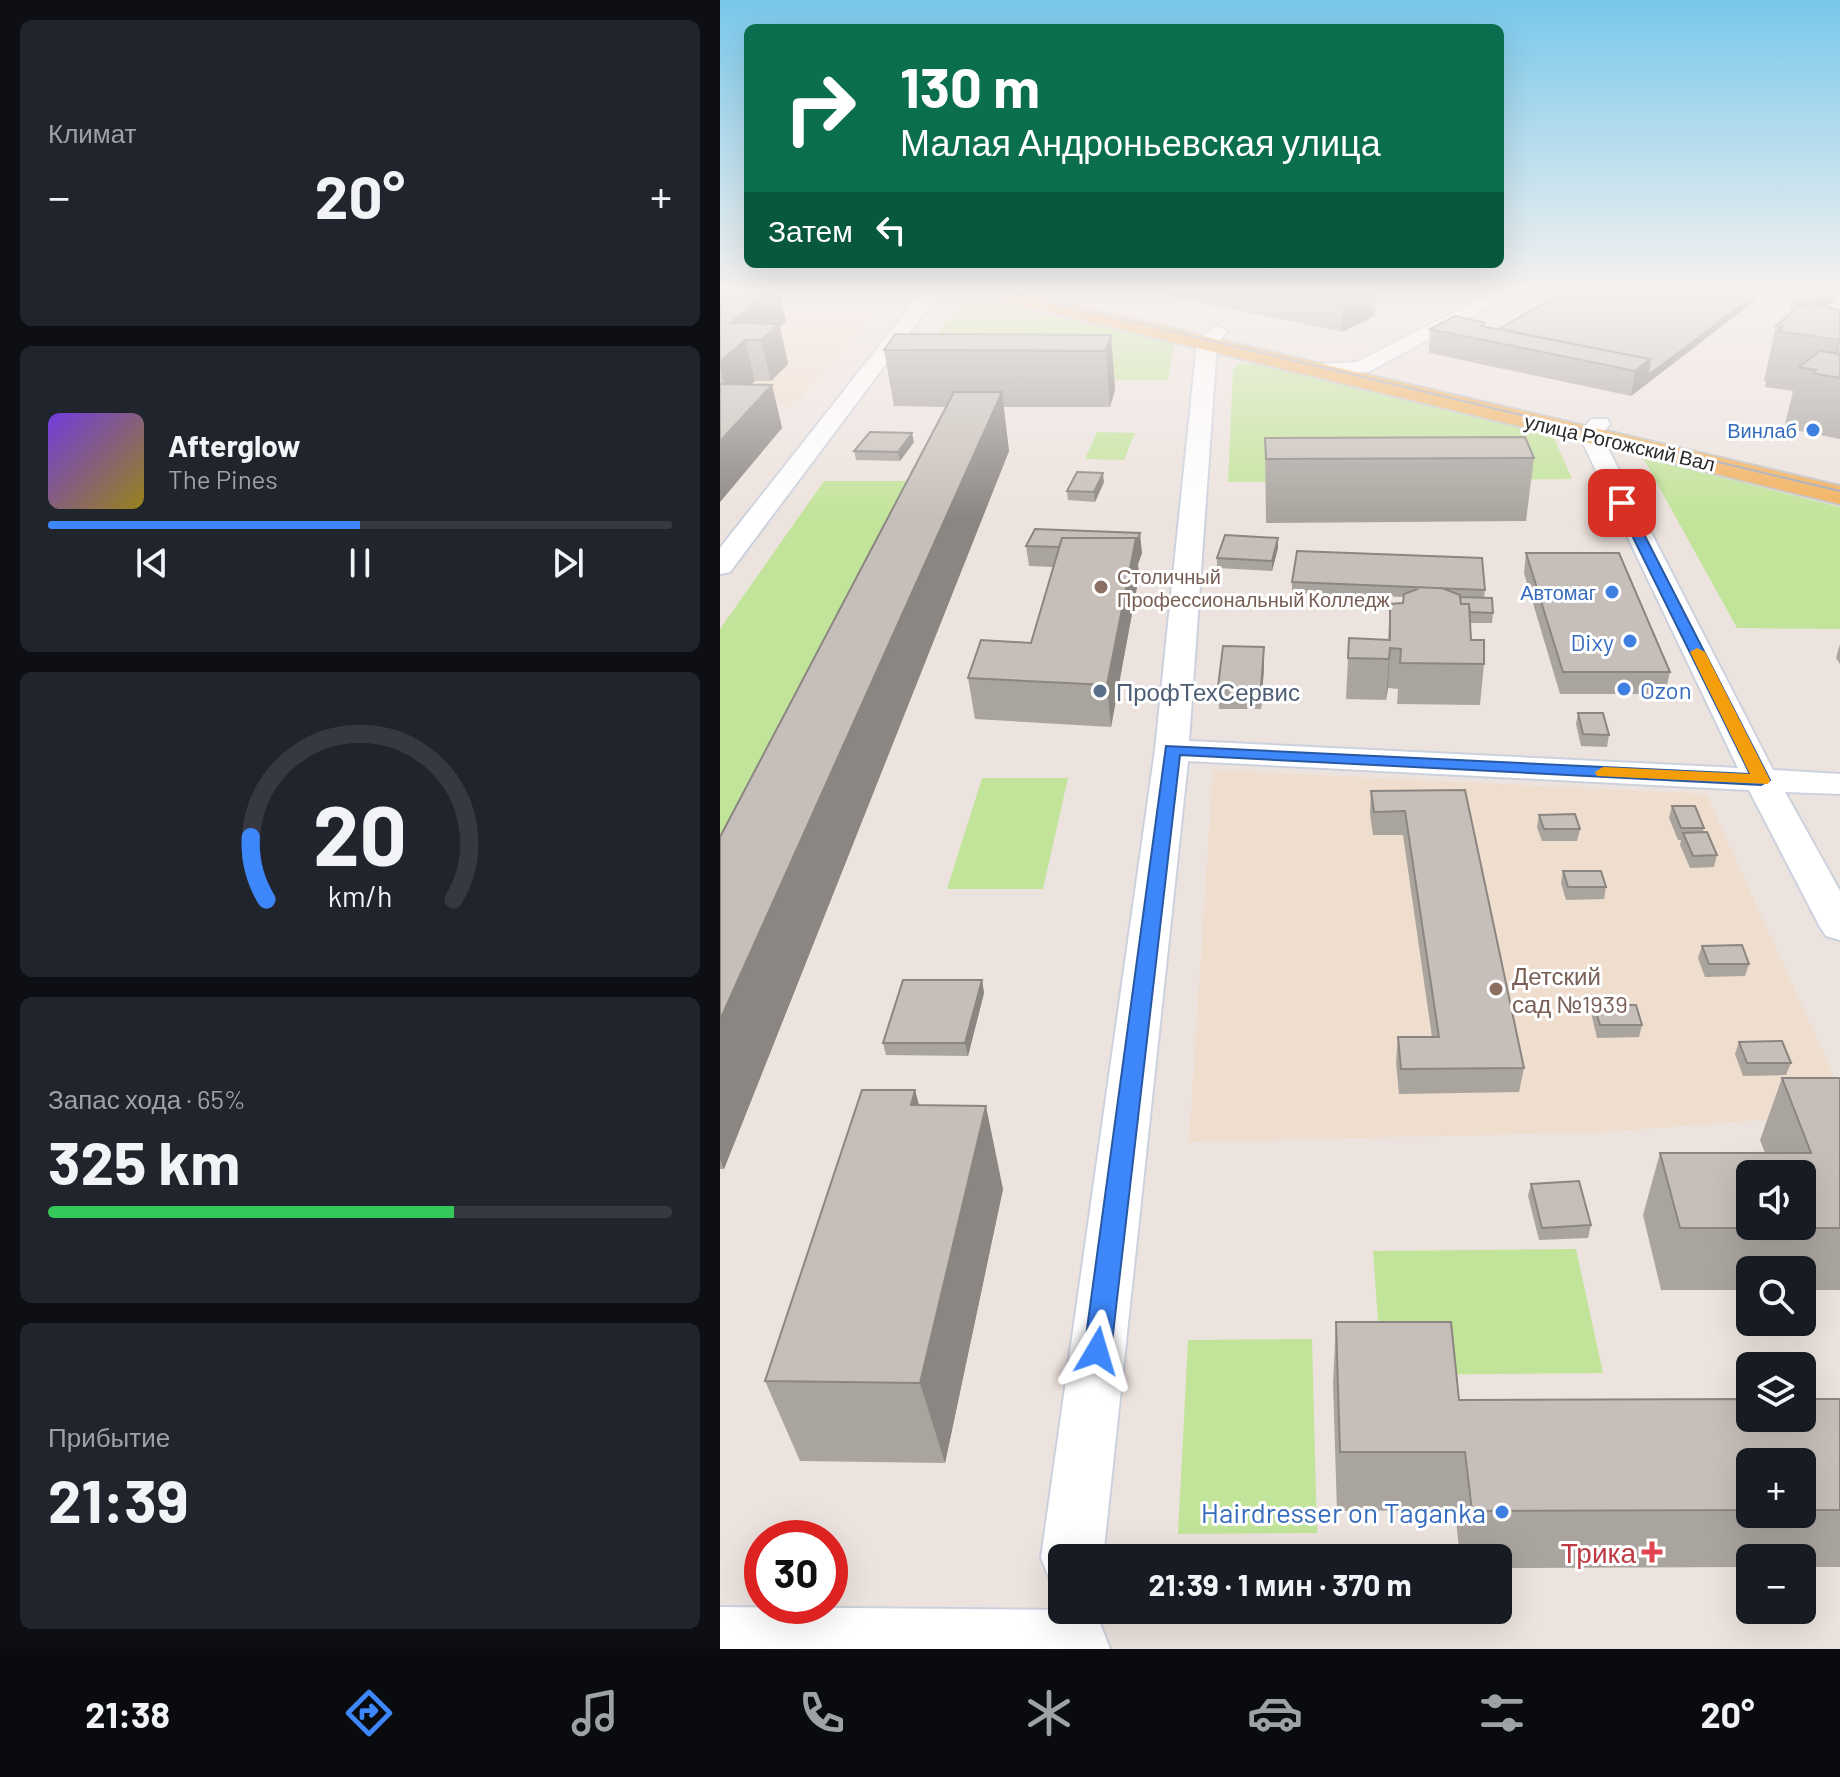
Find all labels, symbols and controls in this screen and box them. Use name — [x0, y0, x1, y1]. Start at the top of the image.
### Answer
text: 130 m — [900, 52, 1040, 119]
icon: right — [768, 56, 872, 160]
text: Климат — [48, 117, 137, 148]
text: Малая Андроньевская улица — [900, 120, 1381, 163]
text: 20° — [315, 159, 405, 231]
text: − — [48, 169, 70, 222]
text: + — [650, 169, 672, 222]
icon: left — [869, 208, 913, 252]
text: Затем — [768, 212, 853, 248]
street label: улица Рогожский Вал — [1522, 408, 1718, 476]
place label: Винлаб — [1727, 418, 1797, 442]
marker: Винлаб — [1804, 421, 1822, 439]
text: Afterglow — [168, 427, 301, 463]
text: The Pines — [168, 463, 278, 494]
pin — [1588, 469, 1656, 537]
icon: arrive — [1600, 481, 1644, 525]
icon: previous — [130, 541, 174, 585]
icon: pause — [338, 541, 382, 585]
icon: next — [546, 541, 590, 585]
place label: Столичный Профессиональный Колледж — [1117, 564, 1390, 611]
marker: Столичный Профессиональный Колледж — [1092, 578, 1110, 596]
place label: Автомаг — [1520, 580, 1596, 604]
marker: Автомаг — [1603, 583, 1621, 601]
place label: Dixy — [1571, 627, 1614, 656]
marker: Dixy — [1621, 632, 1639, 650]
place label: Ozon — [1640, 675, 1692, 704]
place label: ПрофТехСервис — [1116, 677, 1300, 706]
marker: Ozon — [1615, 680, 1633, 698]
marker: ПрофТехСервис — [1091, 682, 1109, 700]
text: 20 — [313, 783, 407, 883]
text: km/h — [328, 879, 392, 914]
place label: Детский сад №1939 — [1512, 961, 1628, 1018]
marker: Детский сад №1939 — [1487, 980, 1505, 998]
text: Запас хода · 65% — [48, 1083, 246, 1114]
text: 325 km — [48, 1125, 240, 1197]
map controls — [1736, 1160, 1816, 1624]
button: sound — [1736, 1160, 1816, 1240]
button: search — [1736, 1256, 1816, 1336]
position arrow — [1055, 1309, 1139, 1393]
button: layers — [1736, 1352, 1816, 1432]
text: Прибытие — [48, 1421, 170, 1452]
button: + — [1736, 1448, 1816, 1528]
text: 21:39 — [48, 1463, 189, 1535]
place label: Hairdresser on Taganka — [1201, 1495, 1486, 1529]
marker: Hairdresser on Taganka — [1493, 1503, 1511, 1521]
speed limit sign: 30 — [744, 1520, 848, 1624]
place label: Трика — [1561, 1535, 1636, 1569]
marker: Трика — [1643, 1543, 1661, 1561]
button: − — [1736, 1544, 1816, 1624]
text: 21:39 · 1 мин · 370 m — [1149, 1566, 1412, 1602]
icon: directions — [341, 1685, 397, 1741]
icon: music — [567, 1685, 623, 1741]
icon: phone — [794, 1685, 850, 1741]
icon: climate — [1021, 1685, 1077, 1741]
icon: car — [1247, 1685, 1303, 1741]
icon: filters — [1474, 1685, 1530, 1741]
text: 21:38 — [85, 1692, 170, 1735]
text: 20° — [1700, 1692, 1755, 1735]

